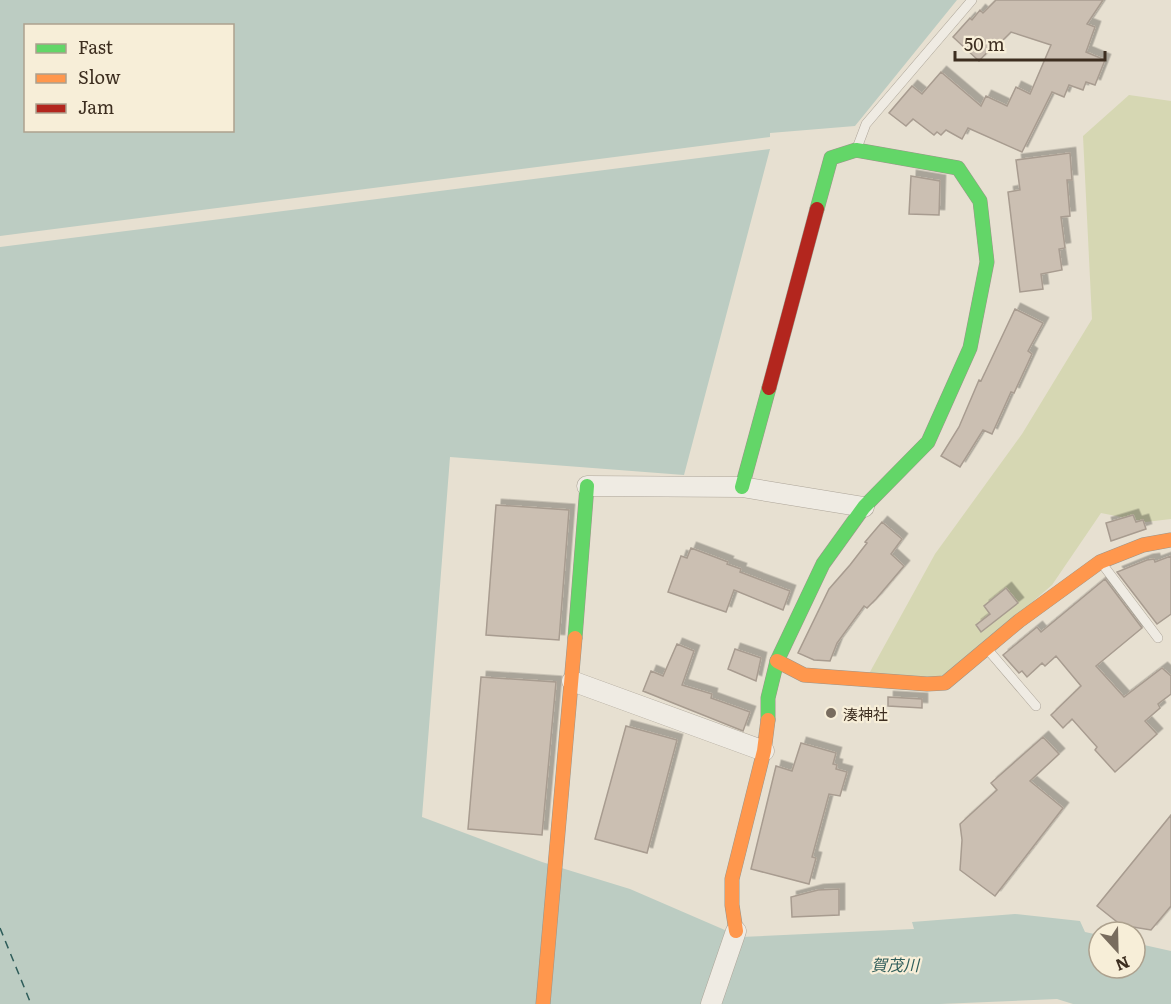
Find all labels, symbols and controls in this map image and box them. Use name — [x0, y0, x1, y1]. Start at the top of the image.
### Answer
legend — [24, 24, 234, 132]
scale bar — [955, 24, 1105, 62]
text: 50 m — [964, 30, 1005, 57]
text: Fast — [78, 33, 114, 60]
text: Slow — [78, 63, 121, 90]
text: Jam — [78, 93, 114, 120]
place label: 湊神社 — [843, 702, 888, 725]
marker: 湊神社 — [824, 706, 838, 720]
north arrow — [1087, 920, 1147, 980]
text: N — [1112, 951, 1134, 978]
water label: 賀茂川 — [871, 952, 921, 976]

